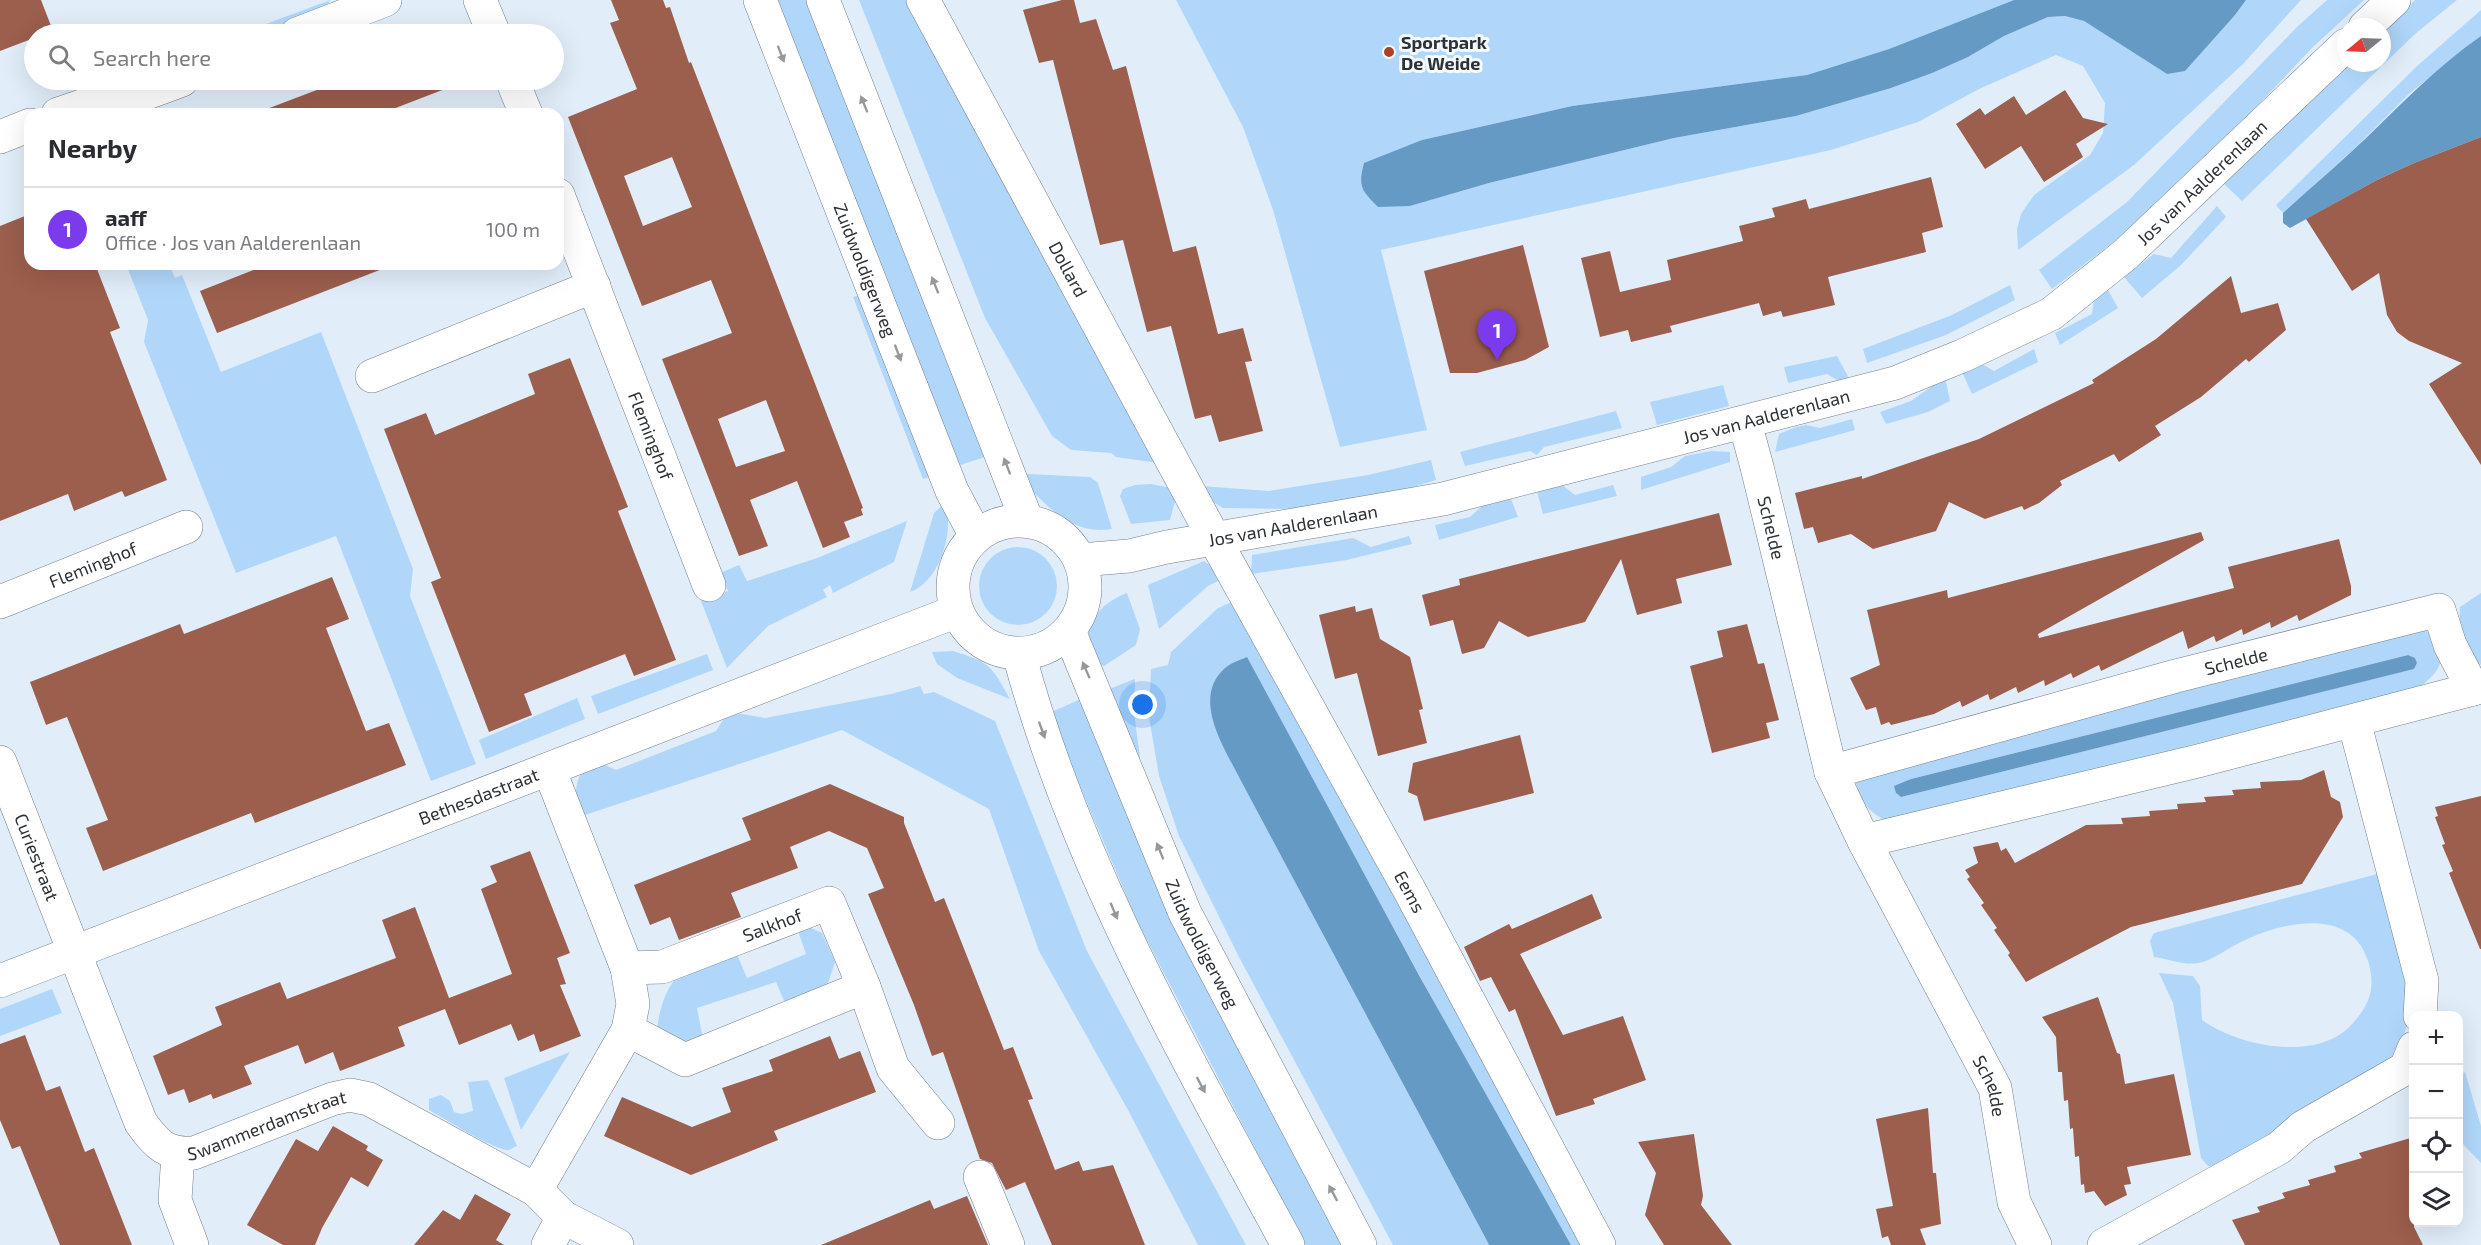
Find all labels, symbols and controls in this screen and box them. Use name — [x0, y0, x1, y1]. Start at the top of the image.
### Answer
north arrow — [2337, 18, 2391, 72]
search box — [24, 24, 564, 90]
place label: Sportpark De Weide — [1401, 31, 1487, 74]
icon: search — [45, 41, 78, 74]
text: Search here — [93, 44, 211, 70]
marker: Sportpark De Weide — [1382, 45, 1396, 59]
one-way arrow — [776, 46, 786, 64]
one-way arrow — [859, 94, 869, 112]
street label: Jos van Aalderenlaan — [2132, 115, 2271, 249]
text: Nearby — [48, 132, 137, 163]
street label: Zuidwoldigerweg — [830, 200, 902, 340]
text: aaff — [105, 204, 147, 230]
text: 1 — [63, 217, 72, 241]
text: 100 m — [486, 217, 540, 241]
text: Office · Jos van Aalderenlaan — [105, 230, 361, 254]
street label: Dollard — [1045, 237, 1093, 301]
one-way arrow — [930, 276, 939, 294]
pin: 1 — [1478, 310, 1516, 360]
one-way arrow — [893, 345, 903, 363]
street label: Jos van Aalderenlaan — [1680, 384, 1852, 448]
street label: Fleminghof — [624, 388, 679, 484]
one-way arrow — [1001, 457, 1011, 475]
street label: Schelde — [1753, 494, 1790, 562]
street label: Jos van Aalderenlaan — [1206, 500, 1379, 551]
street label: Fleminghof — [45, 537, 141, 592]
street label: Schelde — [2202, 642, 2270, 679]
one-way arrow — [1082, 662, 1091, 679]
your location — [1128, 690, 1157, 719]
one-way arrow — [1038, 721, 1048, 739]
street label: Bethesdastraat — [415, 763, 542, 829]
street label: Curiestraat — [10, 810, 64, 904]
one-way arrow — [1155, 842, 1164, 860]
street label: Eems — [1390, 867, 1430, 916]
street label: Zuidwoldigerweg — [1161, 876, 1244, 1012]
street label: Salkhof — [739, 903, 806, 946]
one-way arrow — [1109, 903, 1119, 921]
map controls — [2409, 1011, 2463, 1227]
button: + — [2409, 1011, 2463, 1065]
street label: Schelde — [1969, 1051, 2011, 1118]
button: − — [2409, 1065, 2463, 1119]
one-way arrow — [1197, 1077, 1206, 1094]
street label: Swammerdamstraat — [187, 1085, 348, 1164]
button: locate — [2409, 1119, 2463, 1173]
button: layers — [2409, 1173, 2463, 1227]
one-way arrow — [1328, 1185, 1338, 1202]

